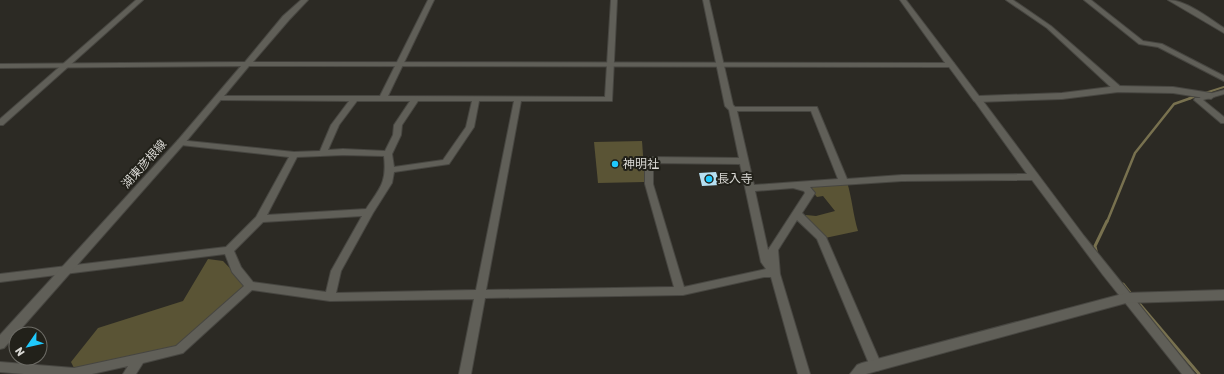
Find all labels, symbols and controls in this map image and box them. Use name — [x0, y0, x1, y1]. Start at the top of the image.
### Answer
street label: 湖東彦根線 — [119, 137, 169, 191]
place label: 神明社 — [623, 157, 659, 171]
marker: 神明社 — [610, 159, 620, 169]
place label: 長入寺 — [717, 172, 753, 186]
marker: 長入寺 — [704, 174, 714, 184]
north arrow — [8, 326, 48, 366]
text: N — [12, 344, 28, 358]

